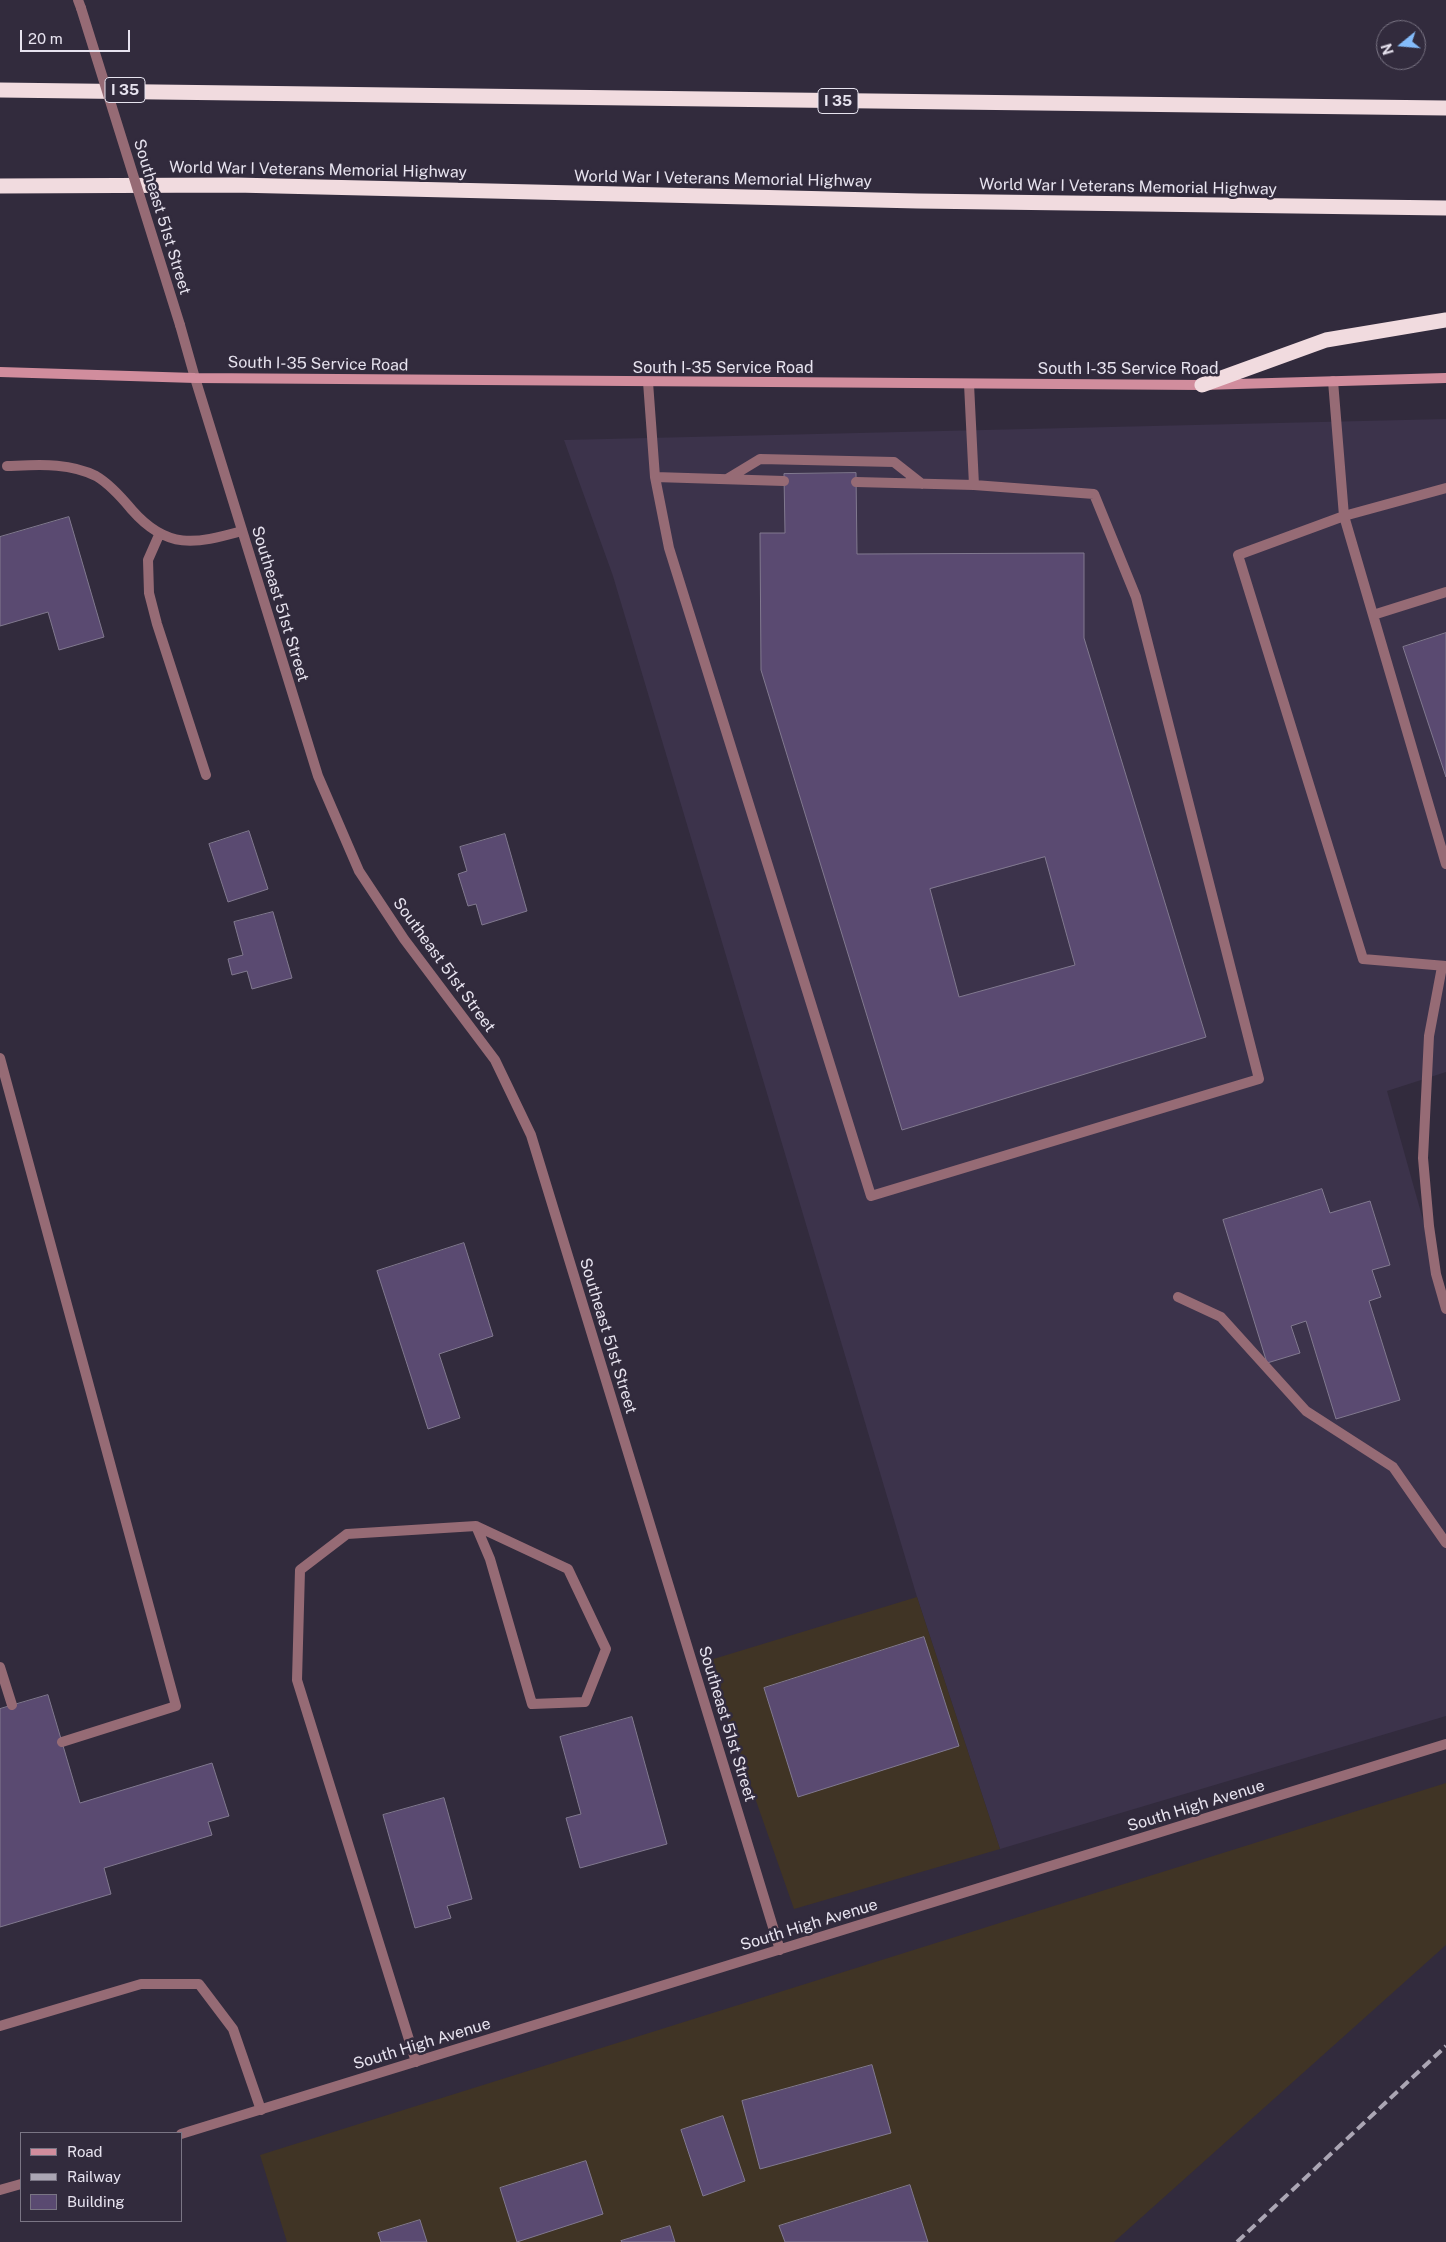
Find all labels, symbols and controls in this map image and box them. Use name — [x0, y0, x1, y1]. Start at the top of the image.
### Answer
scale bar — [22, 20, 132, 52]
north arrow — [1376, 20, 1426, 70]
text: 20 m — [28, 30, 63, 47]
text: N — [1378, 42, 1397, 57]
road number: I 35 — [105, 78, 145, 102]
road number: I 35 — [818, 88, 858, 114]
street label: Southeast 51st Street — [129, 137, 195, 297]
street label: World War I Veterans Memorial Highway — [169, 158, 467, 182]
street label: World War I Veterans Memorial Highway — [574, 167, 872, 191]
street label: World War I Veterans Memorial Highway — [979, 175, 1277, 199]
street label: South I-35 Service Road — [227, 353, 409, 375]
street label: South I-35 Service Road — [633, 358, 813, 378]
street label: South I-35 Service Road — [1038, 359, 1218, 379]
street label: Southeast 51st Street — [247, 524, 313, 684]
street label: Southeast 51st Street — [389, 894, 499, 1036]
street label: Southeast 51st Street — [575, 1256, 641, 1416]
street label: Southeast 51st Street — [694, 1644, 760, 1804]
street label: South High Avenue — [1125, 1776, 1267, 1836]
street label: South High Avenue — [738, 1895, 880, 1955]
street label: South High Avenue — [351, 2014, 493, 2074]
legend — [20, 2132, 182, 2222]
text: Road — [67, 2143, 103, 2160]
text: Railway — [67, 2168, 121, 2185]
text: Building — [67, 2193, 125, 2210]

